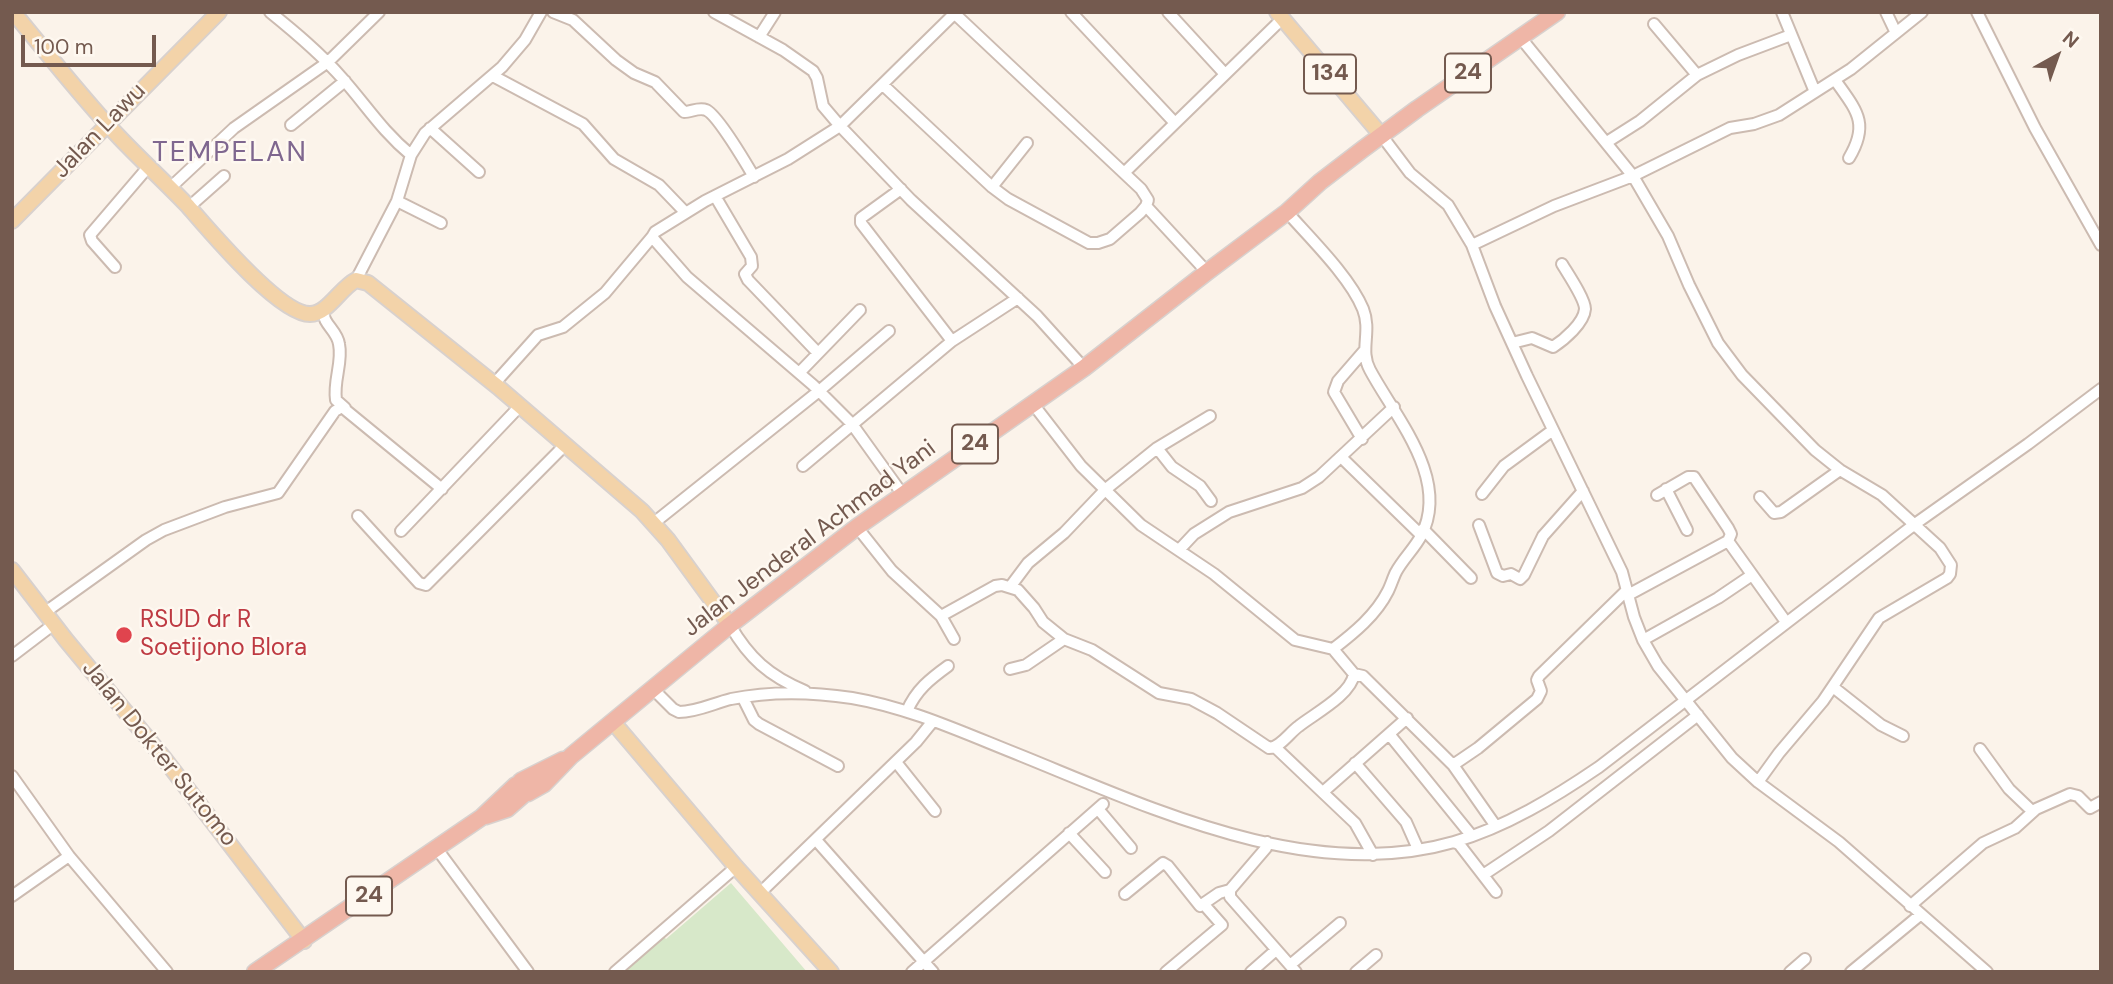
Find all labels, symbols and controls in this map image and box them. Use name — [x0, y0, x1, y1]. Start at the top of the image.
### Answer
scale bar — [24, 21, 159, 65]
north arrow — [2022, 21, 2092, 91]
text: N — [2057, 25, 2084, 54]
text: 100 m — [34, 33, 94, 61]
road number: 134 — [1304, 54, 1356, 94]
road number: 24 — [1445, 54, 1491, 92]
street label: Jalan Lawu — [48, 77, 152, 185]
district label: TEMPELAN — [153, 137, 307, 171]
road number: 24 — [952, 424, 998, 464]
street label: Jalan Jenderal Achmad Yani — [678, 435, 942, 643]
place label: RSUD dr R Soetijono Blora — [140, 607, 307, 663]
marker: RSUD dr R Soetijono Blora — [114, 625, 134, 645]
street label: Jalan Dokter Sutomo — [75, 655, 243, 853]
road number: 24 — [346, 876, 392, 916]

